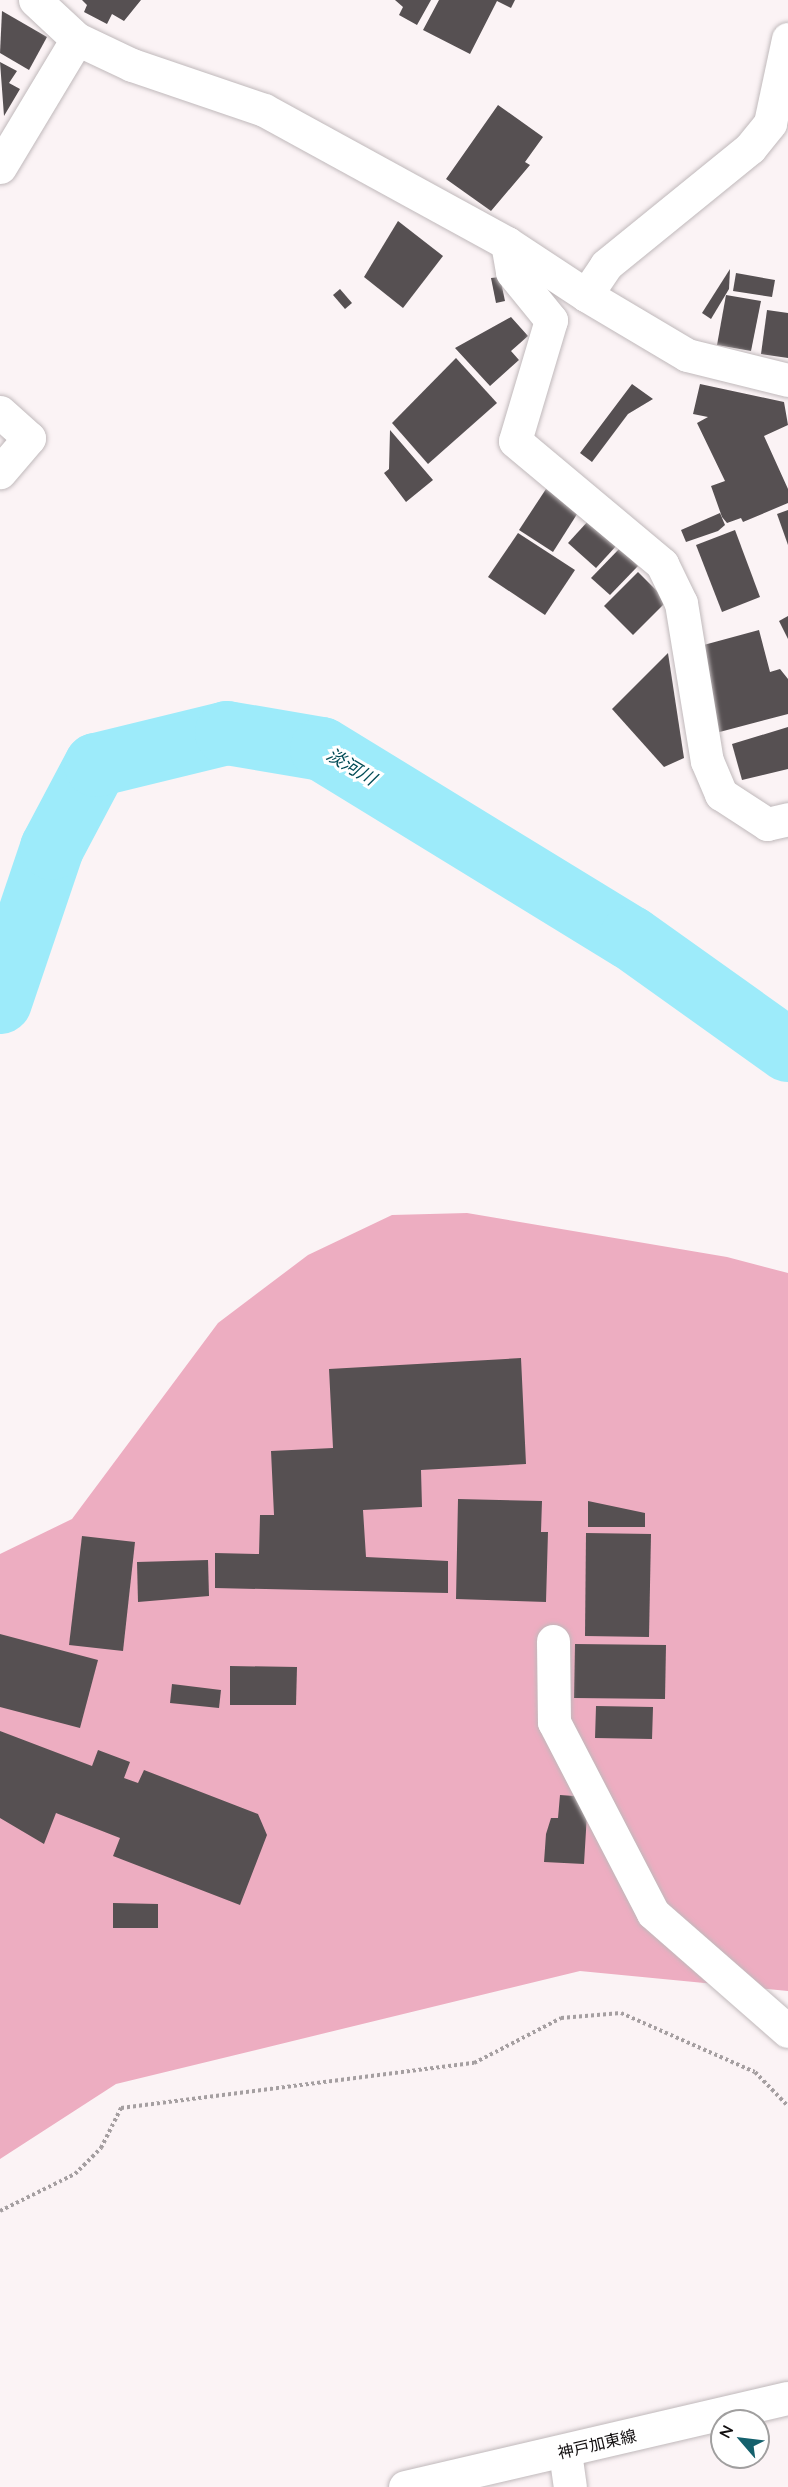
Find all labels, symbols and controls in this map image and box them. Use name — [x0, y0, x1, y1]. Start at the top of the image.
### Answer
water label: 淡河川 — [322, 744, 380, 790]
north arrow — [710, 2409, 770, 2469]
text: N — [714, 2422, 737, 2441]
street label: 神戸加東線 — [556, 2426, 638, 2462]

